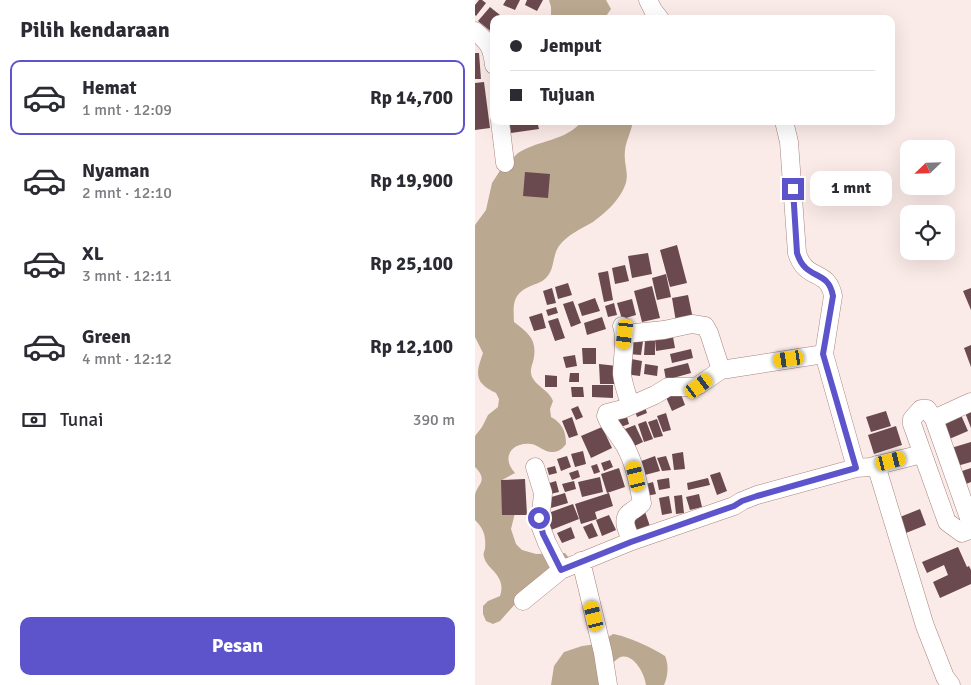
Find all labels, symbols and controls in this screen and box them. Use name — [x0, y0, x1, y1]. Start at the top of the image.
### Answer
text: Pilih kendaraan — [20, 16, 170, 43]
text: Jemput — [540, 34, 602, 58]
icon: car — [22, 75, 67, 120]
text: Hemat — [82, 76, 137, 100]
text: Tujuan — [540, 83, 595, 107]
text: Rp 14,700 — [370, 86, 453, 110]
text: 1 mnt · 12:09 — [82, 100, 172, 120]
north arrow — [900, 140, 955, 195]
map controls — [900, 140, 955, 260]
icon: car — [22, 158, 67, 203]
text: Nyaman — [82, 159, 150, 183]
text: Rp 19,900 — [370, 169, 453, 193]
callout: 1 mnt — [811, 172, 893, 206]
route end — [782, 178, 804, 200]
text: 1 mnt — [831, 178, 871, 198]
text: 2 mnt · 12:10 — [82, 183, 172, 203]
button: locate — [900, 205, 955, 260]
icon: car — [22, 241, 67, 286]
text: XL — [82, 242, 104, 266]
text: Rp 25,100 — [370, 252, 453, 276]
text: 3 mnt · 12:11 — [82, 266, 172, 286]
car — [615, 318, 634, 350]
icon: car — [22, 324, 67, 369]
text: Green — [82, 325, 131, 349]
text: Rp 12,100 — [370, 335, 453, 359]
text: 4 mnt · 12:12 — [82, 349, 172, 369]
car — [773, 349, 804, 369]
car — [682, 371, 715, 401]
icon: cash — [20, 406, 48, 434]
text: Tunai — [60, 408, 103, 432]
text: 390 m — [413, 410, 455, 430]
car — [874, 450, 907, 472]
car — [625, 460, 646, 492]
route start — [528, 507, 550, 529]
car — [583, 600, 604, 632]
button: Pesan — [20, 617, 455, 675]

